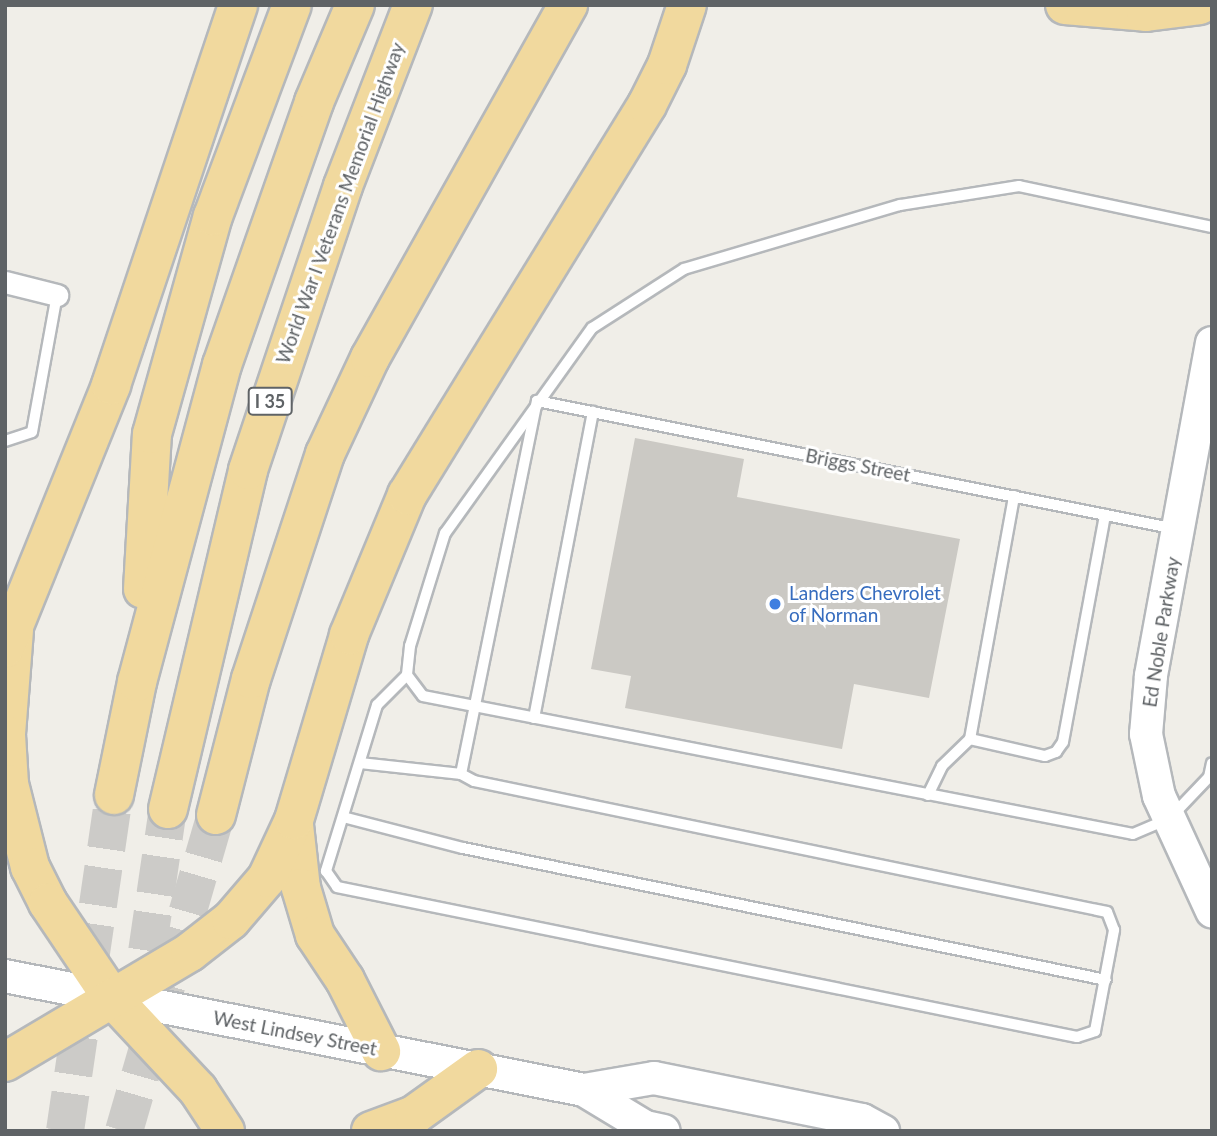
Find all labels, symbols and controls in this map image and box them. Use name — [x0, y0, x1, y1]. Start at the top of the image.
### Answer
street label: World War I Veterans Memorial Highway — [271, 39, 409, 367]
road number: I 35 — [247, 386, 293, 416]
street label: Briggs Street — [804, 444, 912, 486]
street label: Ed Noble Parkway — [1138, 555, 1184, 709]
place label: Landers Chevrolet of Norman — [789, 582, 941, 626]
marker: Landers Chevrolet of Norman — [767, 596, 783, 612]
street label: West Lindsey Street — [211, 1006, 379, 1060]

